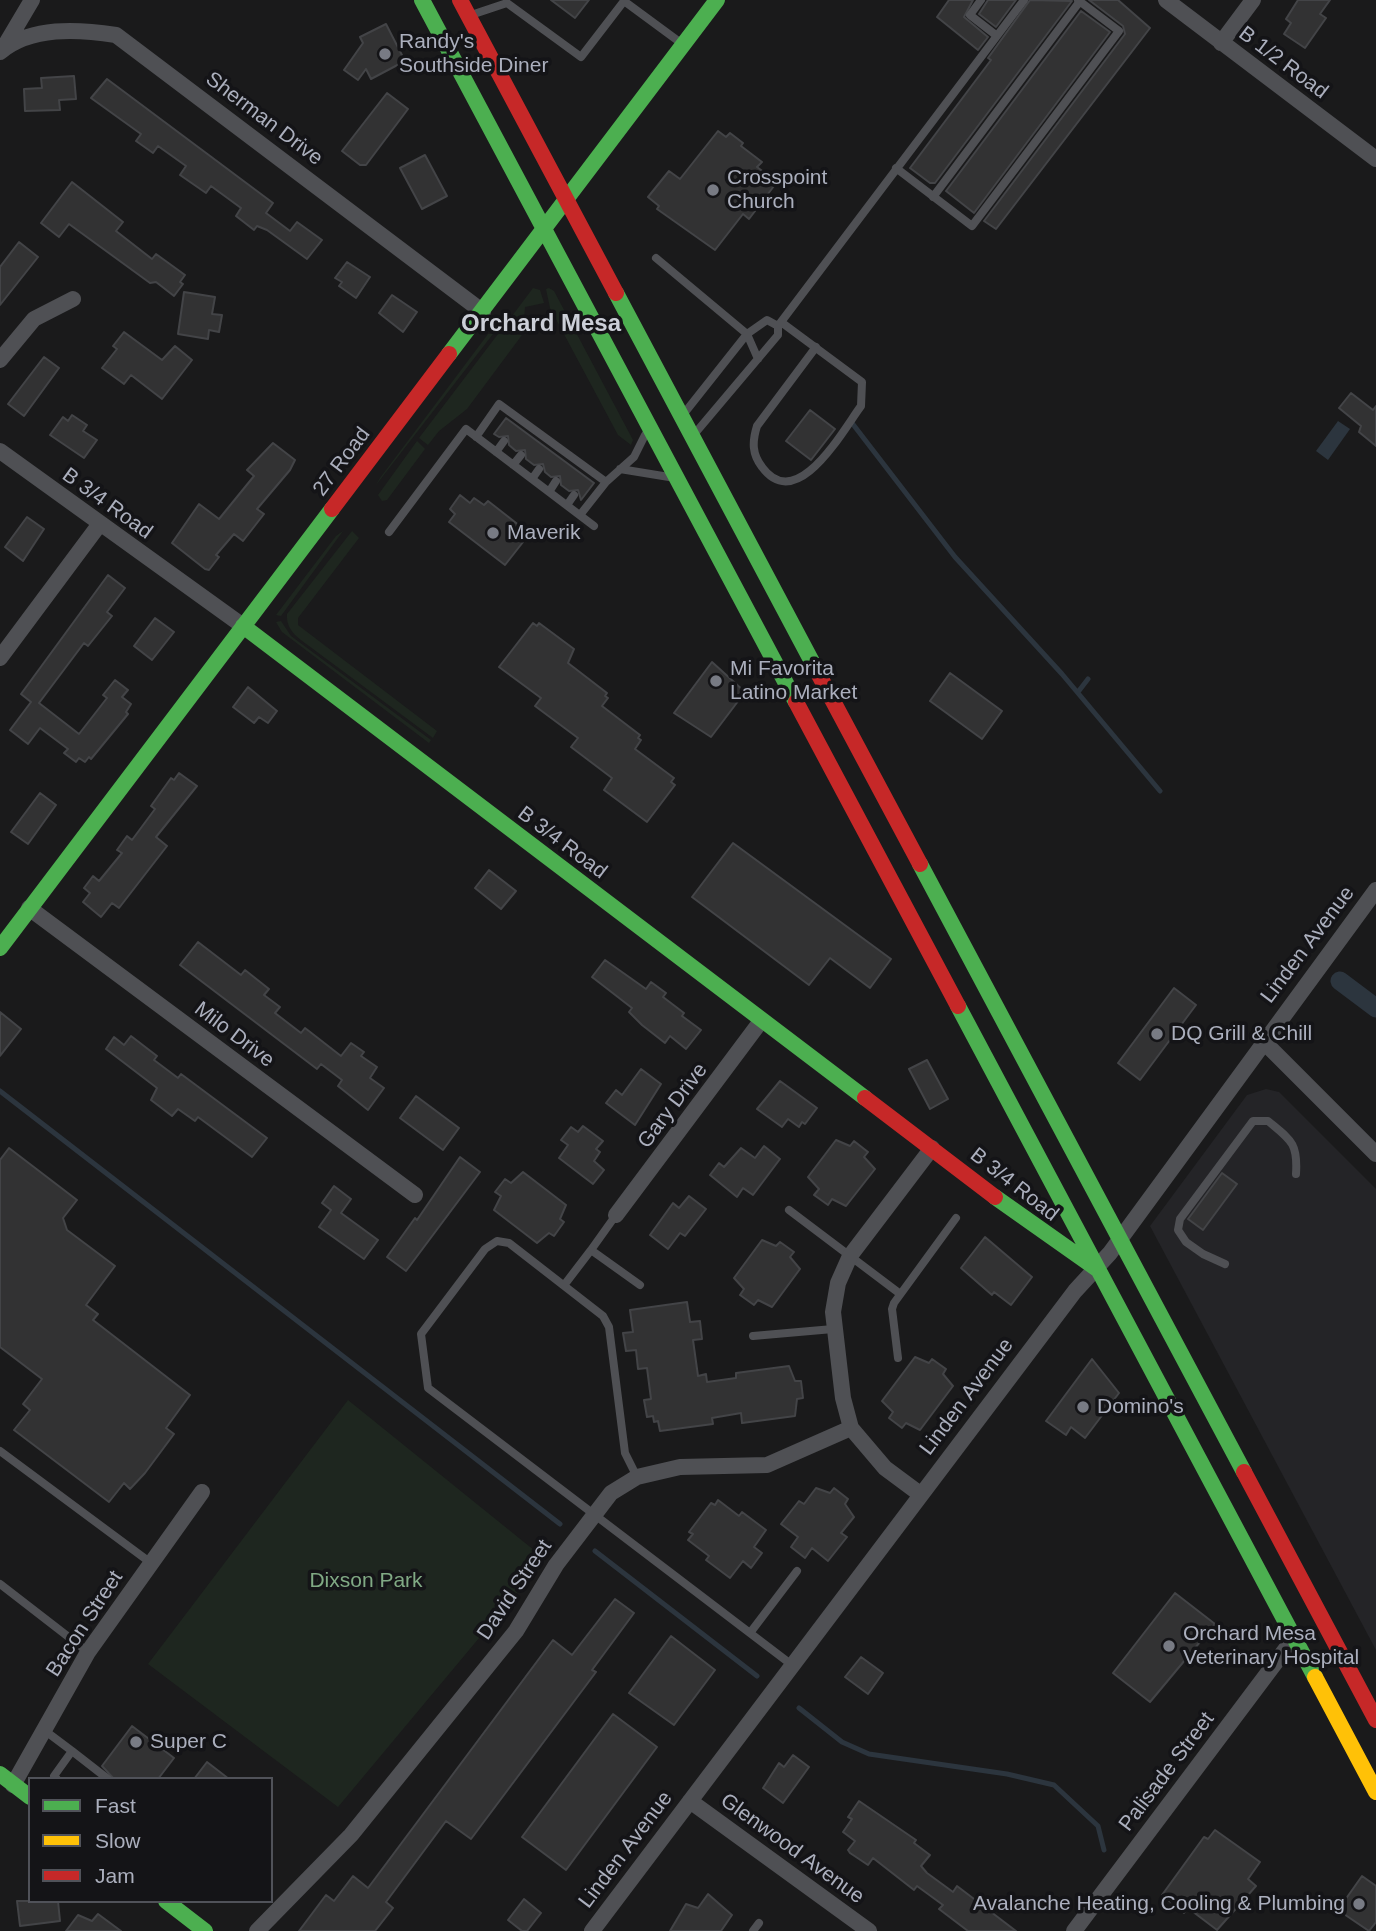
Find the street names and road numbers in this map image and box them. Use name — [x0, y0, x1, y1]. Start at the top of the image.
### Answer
street label: B 1/2 Road — [1233, 21, 1333, 105]
street label: Sherman Drive — [200, 67, 328, 171]
street label: 27 Road — [308, 423, 376, 501]
street label: B 3/4 Road — [57, 463, 157, 545]
street label: B 3/4 Road — [512, 801, 612, 885]
street label: Linden Avenue — [1256, 882, 1360, 1008]
street label: Milo Drive — [189, 997, 279, 1073]
street label: Gary Drive — [633, 1058, 713, 1154]
street label: B 3/4 Road — [965, 1143, 1063, 1227]
street label: Linden Avenue — [915, 1334, 1019, 1460]
street label: David Street — [472, 1535, 558, 1645]
street label: Bacon Street — [41, 1566, 129, 1682]
street label: Palisade Street — [1114, 1708, 1220, 1836]
street label: Linden Avenue — [574, 1787, 678, 1913]
street label: Glenwood Avenue — [715, 1788, 869, 1910]

